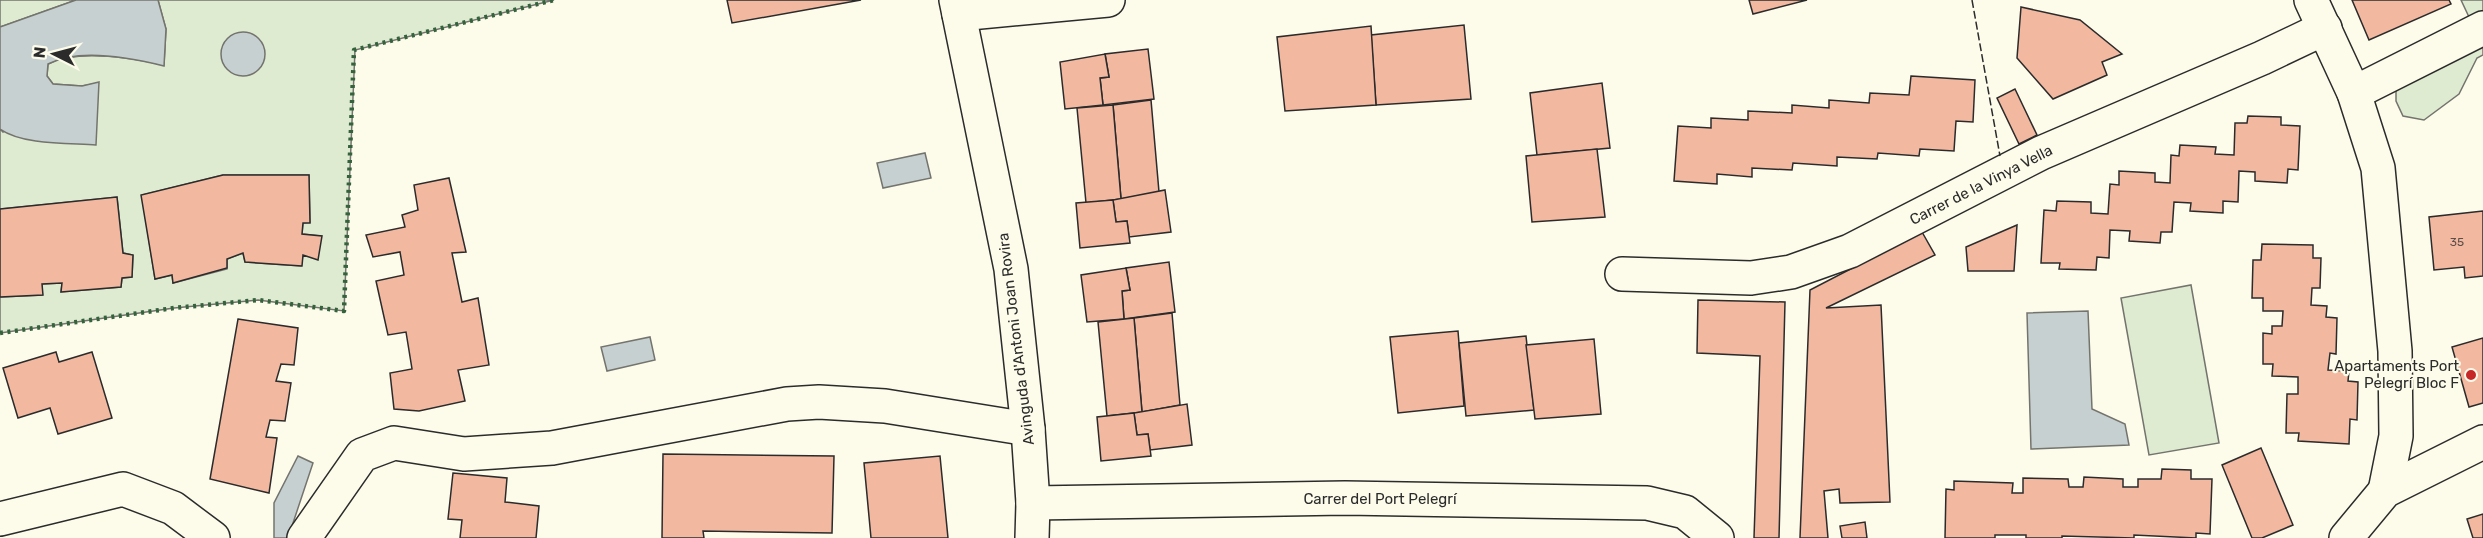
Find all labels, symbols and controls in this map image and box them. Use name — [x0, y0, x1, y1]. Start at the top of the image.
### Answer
north arrow — [24, 24, 84, 84]
text: N — [30, 46, 50, 59]
street label: Carrer de la Vinya Vella — [1907, 141, 2055, 229]
street label: Avinguda d'Antoni Joan Rovira — [994, 232, 1038, 446]
house number: 35 — [2450, 235, 2464, 249]
place label: Apartaments Port Pelegrí Bloc F — [2334, 357, 2459, 392]
marker: Apartaments Port Pelegrí Bloc F — [2464, 368, 2478, 382]
street label: Carrer del Port Pelegrí — [1303, 490, 1458, 508]

